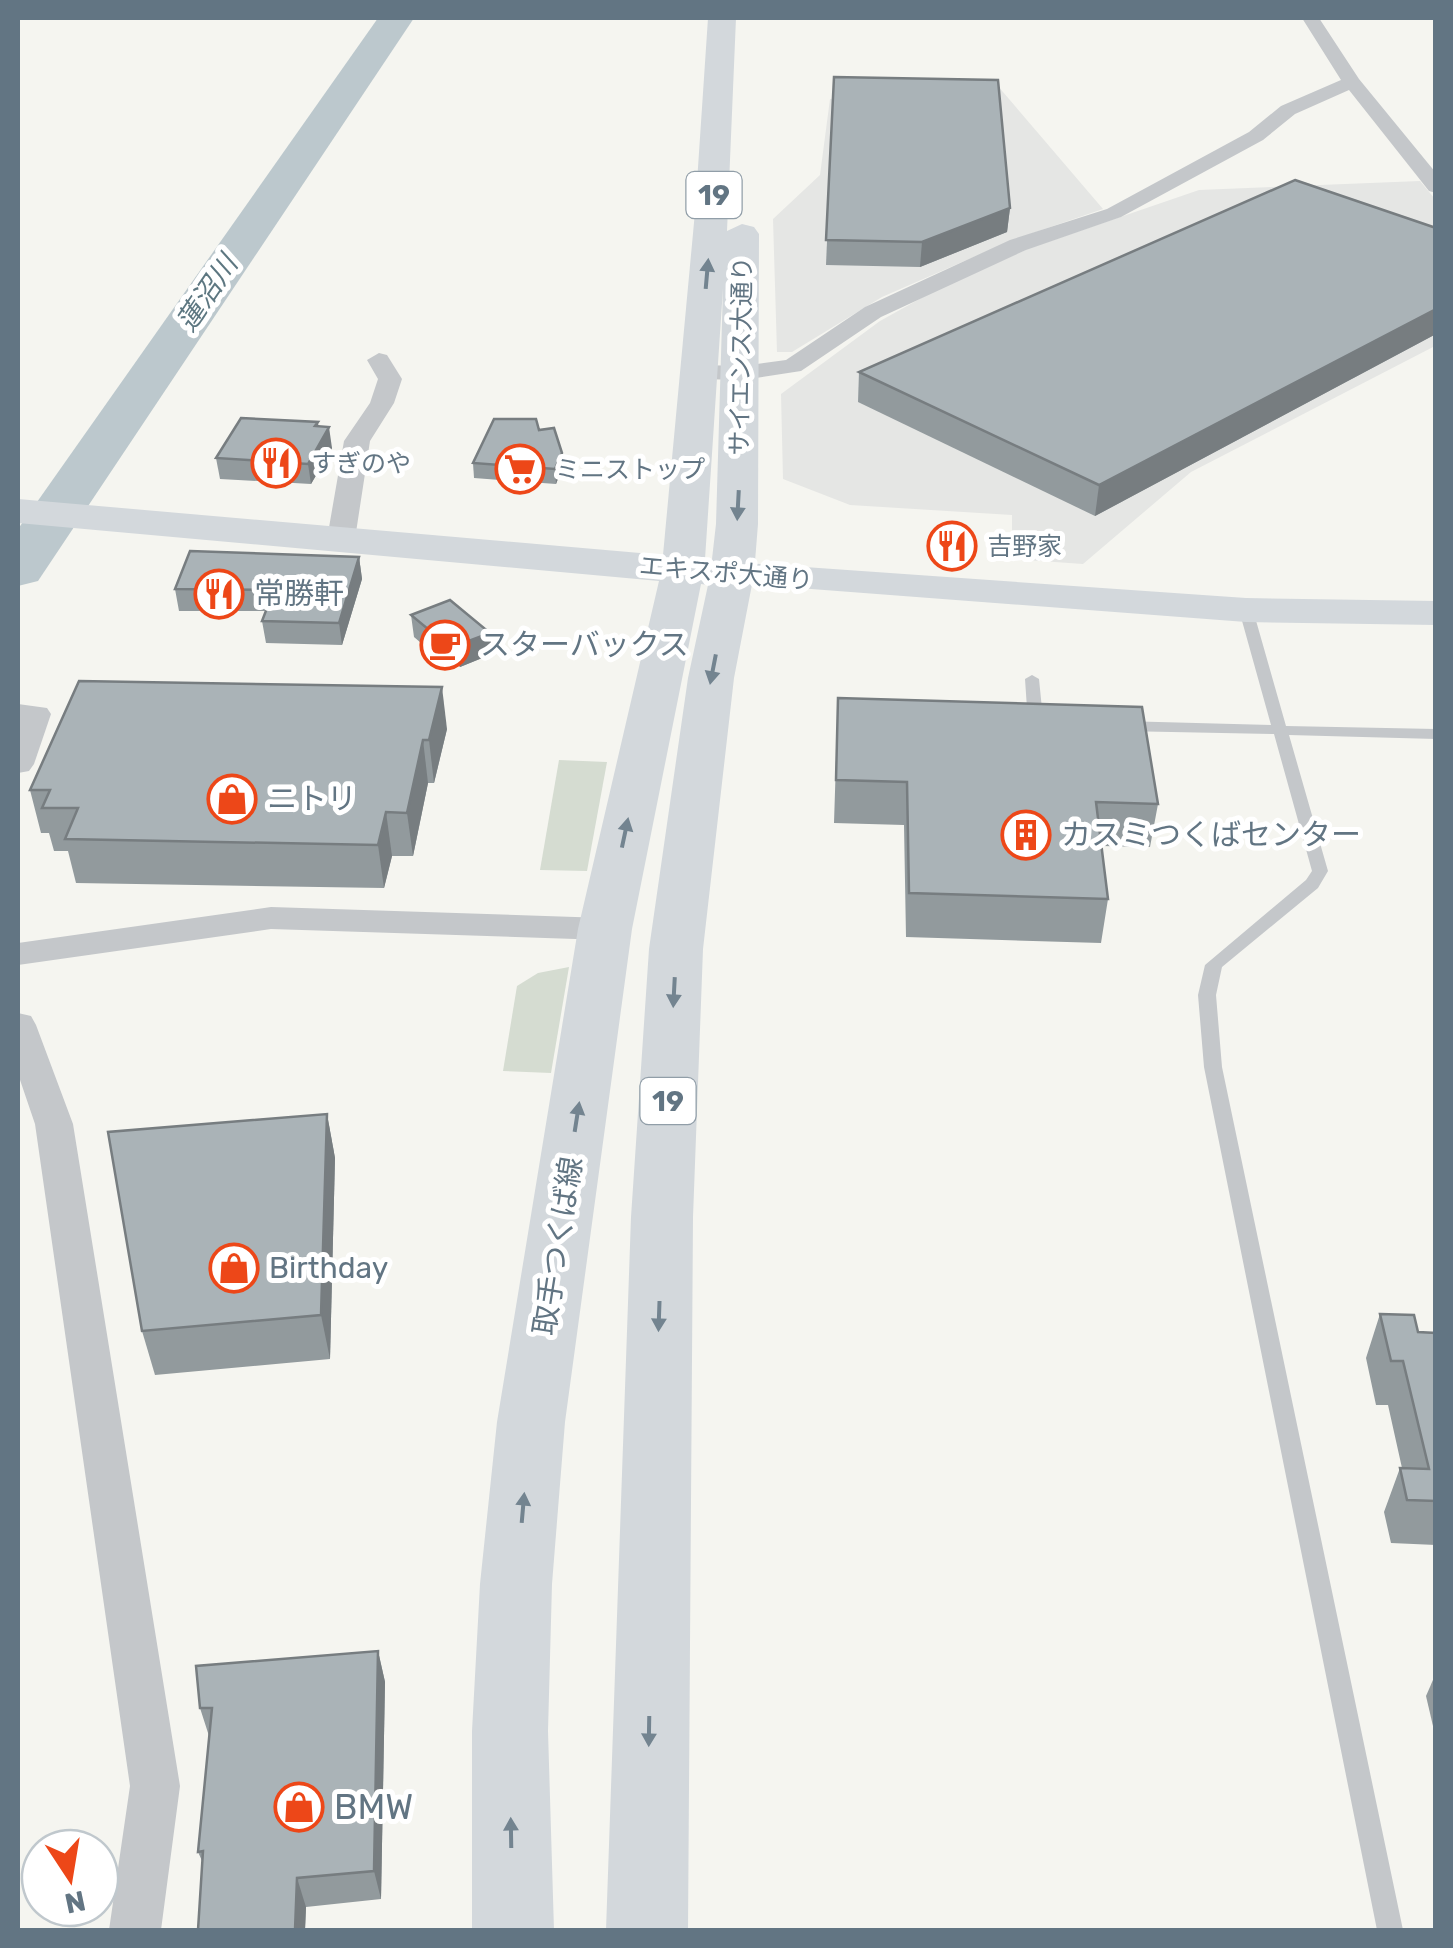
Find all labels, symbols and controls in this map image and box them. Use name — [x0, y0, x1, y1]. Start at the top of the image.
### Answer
road number: 19 — [686, 172, 742, 218]
water label: 蓮沼川 — [170, 246, 246, 337]
street label: サイエンス大通り — [725, 256, 757, 456]
one-way arrow — [699, 258, 715, 290]
restaurant icon: すぎのや — [250, 437, 302, 489]
supermarket icon: ミニストップ — [494, 443, 546, 495]
place label: すぎのや — [311, 449, 411, 478]
place label: ミニストップ — [555, 455, 705, 484]
one-way arrow — [730, 490, 746, 522]
restaurant icon: 吉野家 — [926, 520, 978, 572]
place label: 吉野家 — [987, 532, 1062, 561]
street label: エキスポ大通り — [638, 551, 814, 595]
restaurant icon: 常勝軒 — [193, 568, 245, 620]
place label: 常勝軒 — [254, 576, 344, 612]
cafe icon: スターバックス — [419, 619, 471, 671]
place label: スターバックス — [480, 627, 689, 663]
one-way arrow — [705, 654, 721, 685]
shop icon: ニトリ — [206, 773, 258, 825]
place label: ニトリ — [267, 781, 357, 817]
building icon: カスミつくばセンター — [1000, 809, 1052, 861]
place label: カスミつくばセンター — [1061, 817, 1361, 853]
one-way arrow — [617, 818, 633, 849]
one-way arrow — [666, 976, 682, 1008]
road number: 19 — [640, 1078, 696, 1124]
one-way arrow — [570, 1101, 585, 1133]
street label: 取手つくば線 — [526, 1154, 590, 1338]
shop icon: Birthday — [208, 1242, 260, 1294]
place label: Birthday — [269, 1250, 388, 1286]
one-way arrow — [651, 1301, 667, 1333]
one-way arrow — [516, 1492, 532, 1524]
one-way arrow — [641, 1715, 657, 1747]
shop icon: BMW — [273, 1781, 325, 1833]
place label: BMW — [334, 1786, 413, 1828]
one-way arrow — [503, 1817, 519, 1849]
north arrow — [20, 1828, 120, 1928]
text: N — [62, 1884, 88, 1920]

